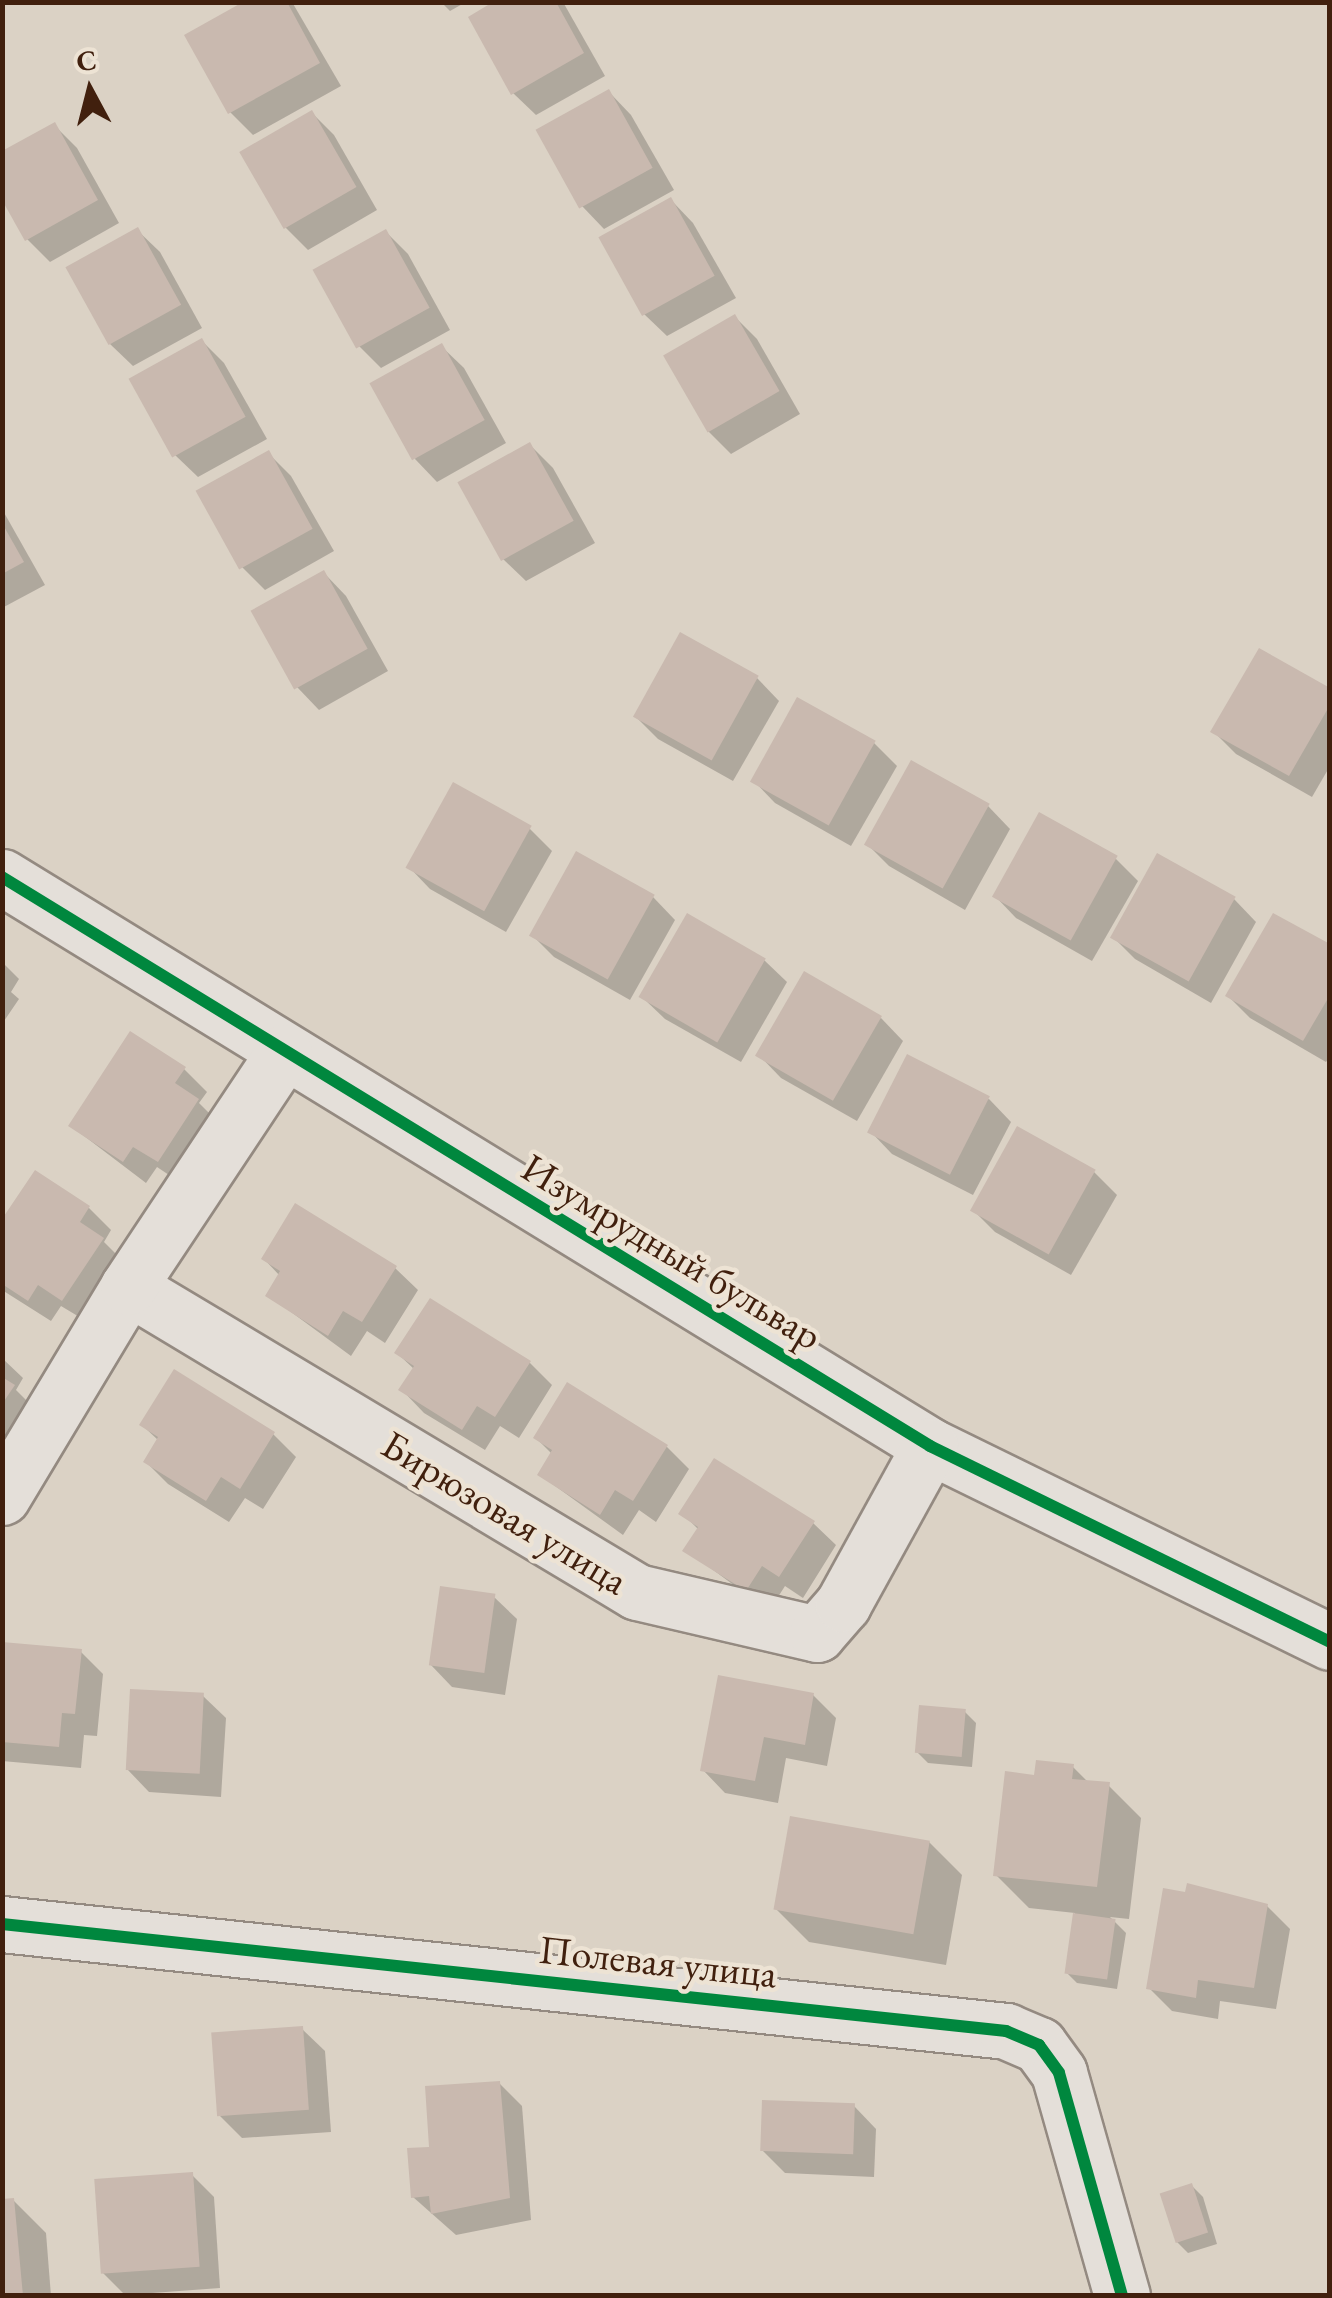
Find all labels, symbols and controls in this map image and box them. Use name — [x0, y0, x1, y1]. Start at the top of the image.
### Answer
north arrow — [40, 40, 140, 140]
text: С — [74, 41, 98, 79]
street label: Изумрудный бульвар — [513, 1143, 831, 1359]
street label: Бирюзовая улица — [373, 1420, 637, 1604]
street label: Полевая улица — [537, 1925, 779, 1997]

